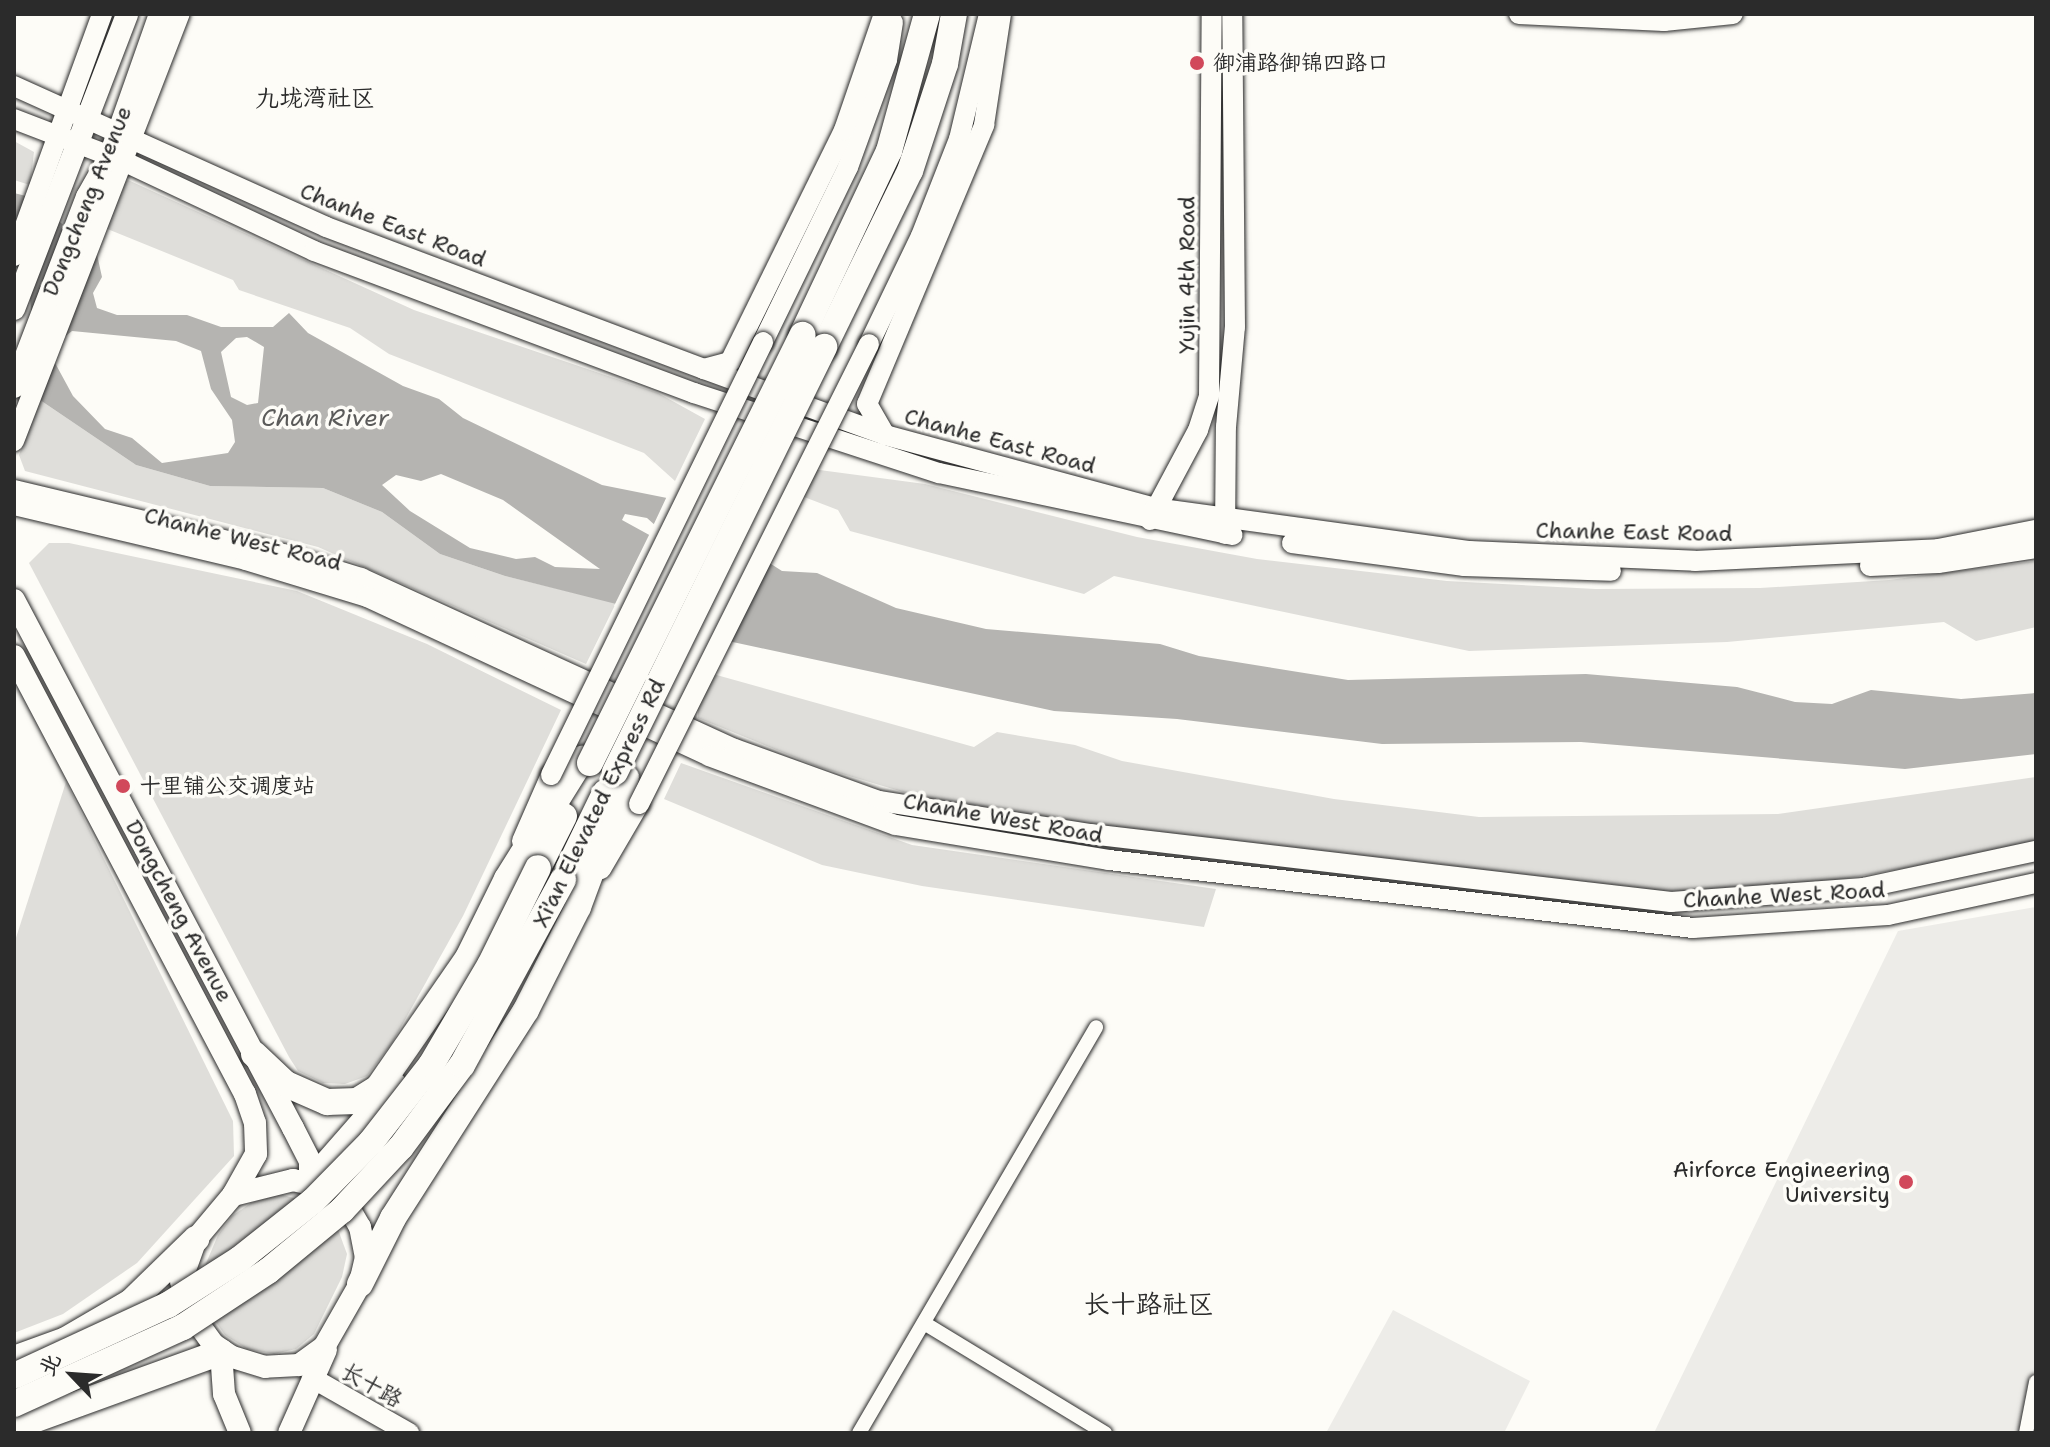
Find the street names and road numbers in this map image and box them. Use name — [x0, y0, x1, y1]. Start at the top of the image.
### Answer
street label: Dongcheng Avenue — [37, 102, 137, 300]
street label: Chanhe East Road — [296, 177, 490, 273]
street label: Yujin 4th Road — [1174, 196, 1200, 354]
street label: Chanhe East Road — [901, 403, 1099, 479]
street label: Chanhe West Road — [142, 502, 344, 576]
street label: Chanhe East Road — [1535, 517, 1733, 547]
street label: Xi'an Elevated Express Rd — [527, 674, 671, 932]
street label: Chanhe West Road — [901, 787, 1105, 849]
street label: Dongcheng Avenue — [120, 815, 238, 1007]
street label: Chanhe West Road — [1682, 877, 1886, 913]
street label: 长十路 — [337, 1357, 407, 1413]

